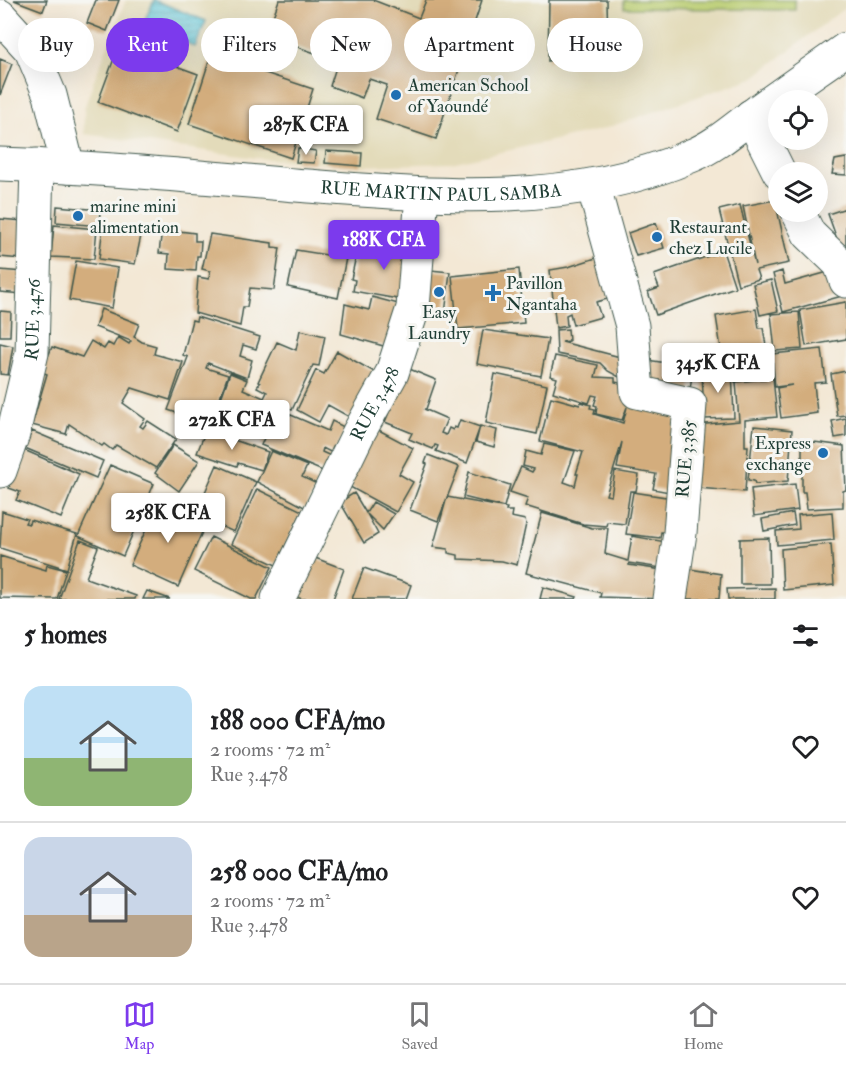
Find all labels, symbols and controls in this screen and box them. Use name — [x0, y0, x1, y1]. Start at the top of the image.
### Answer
chip: Buy — [18, 18, 94, 72]
chip: Rent — [106, 18, 189, 72]
chip: Filters — [201, 18, 298, 72]
chip: New — [310, 18, 392, 72]
chip: Apartment — [404, 18, 535, 72]
chip: House — [547, 18, 643, 72]
place label: American School of Yaoundé — [407, 74, 529, 118]
marker: American School of Yaoundé — [389, 88, 403, 102]
map controls — [768, 90, 828, 222]
button: locate — [768, 90, 828, 150]
pin: 287K CFA — [244, 105, 368, 156]
text: 287K CFA — [263, 112, 349, 137]
button: layers — [768, 162, 828, 222]
street label: RUE MARTIN PAUL SAMBA — [320, 176, 563, 206]
place label: marine mini alimentation — [90, 195, 179, 239]
marker: marine mini alimentation — [71, 209, 85, 223]
place label: Restaurant chez Lucile — [669, 216, 753, 260]
pin: 188K CFA — [322, 220, 446, 271]
text: 188K CFA — [342, 227, 426, 252]
marker: Restaurant chez Lucile — [650, 230, 664, 244]
place label: Pavillon Ngantaha — [506, 272, 578, 316]
street label: RUE 3.476 — [19, 277, 45, 363]
marker: Pavillon Ngantaha — [484, 284, 502, 302]
marker: Easy Laundry — [432, 285, 446, 299]
place label: Easy Laundry — [408, 301, 471, 345]
pin: 345K CFA — [656, 343, 780, 394]
text: 345K CFA — [676, 350, 760, 375]
street label: RUE 3.478 — [345, 364, 405, 444]
pin: 272K CFA — [170, 400, 294, 451]
text: 272K CFA — [189, 407, 275, 432]
street label: RUE 3.385 — [671, 419, 701, 499]
place label: Express exchange — [746, 432, 811, 476]
marker: Express exchange — [816, 446, 830, 460]
pin: 258K CFA — [106, 493, 230, 544]
text: 258K CFA — [125, 500, 211, 525]
text: 5 homes — [24, 619, 107, 651]
icon: filters — [789, 619, 822, 652]
text: 188 000 CFA/mo — [210, 705, 385, 737]
icon: home — [72, 710, 144, 782]
icon: heart — [789, 730, 822, 763]
text: 2 rooms · 72 m² — [210, 737, 330, 762]
text: Rue 3.478 — [210, 762, 288, 787]
text: 258 000 CFA/mo — [210, 856, 388, 888]
icon: home — [72, 861, 144, 933]
icon: heart — [789, 881, 822, 914]
text: 2 rooms · 72 m² — [210, 888, 330, 913]
text: Rue 3.478 — [210, 913, 288, 938]
tab: Map — [123, 998, 156, 1054]
tab: Saved — [401, 998, 438, 1054]
tab: Home — [684, 998, 723, 1054]

